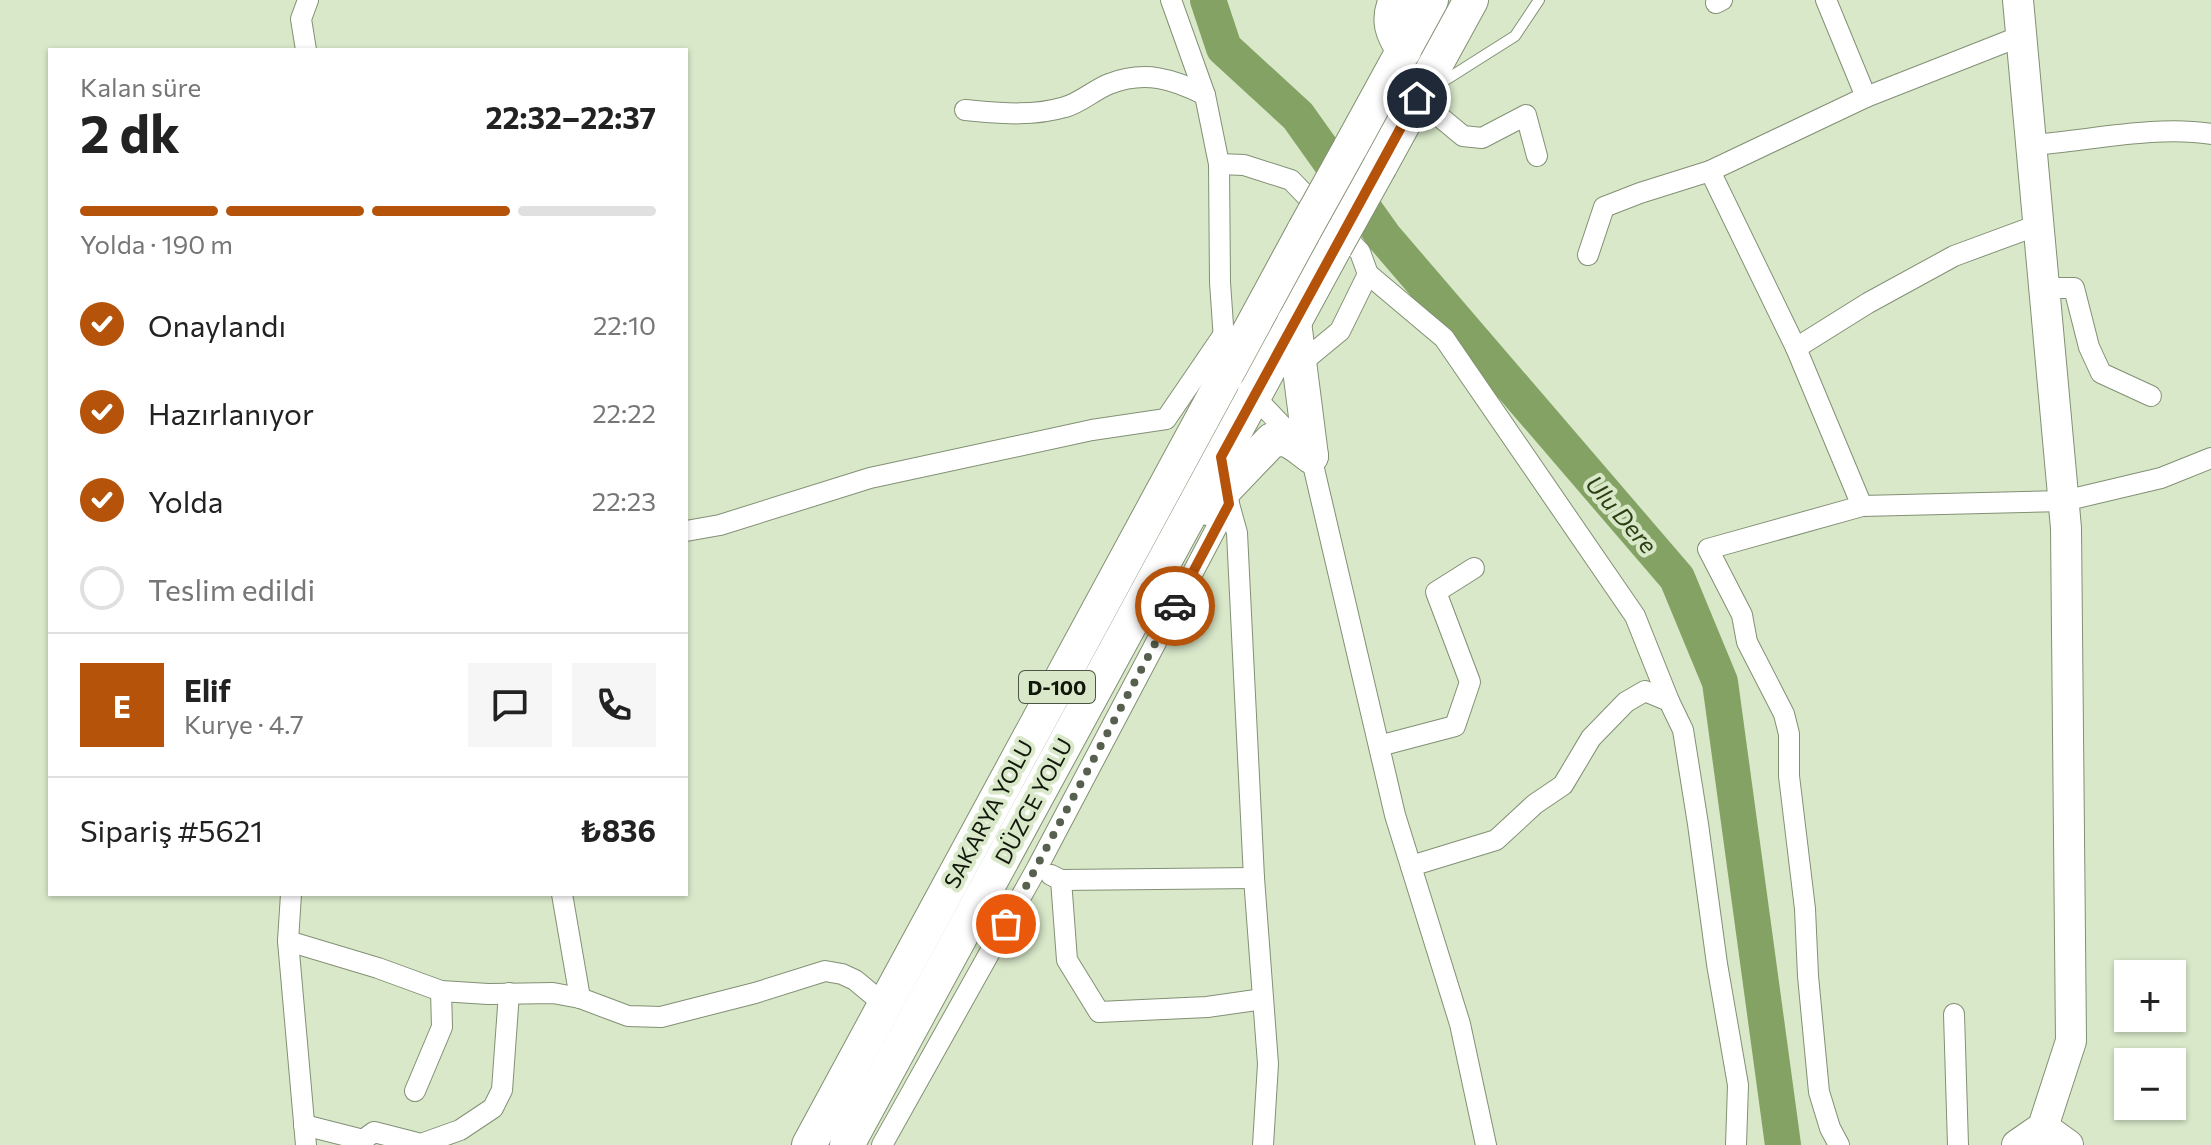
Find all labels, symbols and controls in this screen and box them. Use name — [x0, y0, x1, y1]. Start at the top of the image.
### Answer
pin — [1383, 64, 1451, 132]
text: Kalan süre — [80, 71, 201, 102]
icon: home — [1395, 76, 1439, 120]
text: 22:32–22:37 — [485, 98, 656, 135]
text: 2 dk — [80, 100, 180, 164]
text: Yolda · 190 m — [80, 228, 233, 259]
icon: check — [80, 302, 124, 346]
text: Onaylandı — [148, 306, 286, 343]
text: 22:10 — [593, 309, 656, 340]
icon: check — [80, 390, 124, 434]
text: Hazırlanıyor — [148, 394, 314, 431]
text: 22:22 — [592, 397, 656, 428]
water label: Ulu Dere — [1580, 469, 1664, 559]
icon: check — [80, 478, 124, 522]
text: Yolda — [148, 482, 223, 519]
text: 22:23 — [592, 485, 656, 516]
courier — [1135, 566, 1215, 646]
text: Teslim edildi — [148, 570, 315, 607]
icon: car — [1153, 584, 1197, 628]
button: chat — [468, 663, 552, 747]
button: phone — [572, 663, 656, 747]
text: Elif — [184, 671, 231, 708]
road number: D-100 — [1019, 671, 1095, 703]
text: E — [113, 687, 131, 724]
text: Kurye · 4.7 — [184, 708, 304, 739]
street label: DÜZCE YOLU — [988, 733, 1078, 869]
street label: SAKARYA YOLU — [938, 735, 1038, 893]
text: Sipariş #5621 — [80, 811, 263, 848]
text: ₺836 — [580, 811, 656, 848]
pin — [972, 890, 1040, 958]
icon: bag — [984, 902, 1028, 946]
map controls — [2114, 960, 2186, 1120]
button: + — [2114, 960, 2186, 1032]
button: − — [2114, 1048, 2186, 1120]

